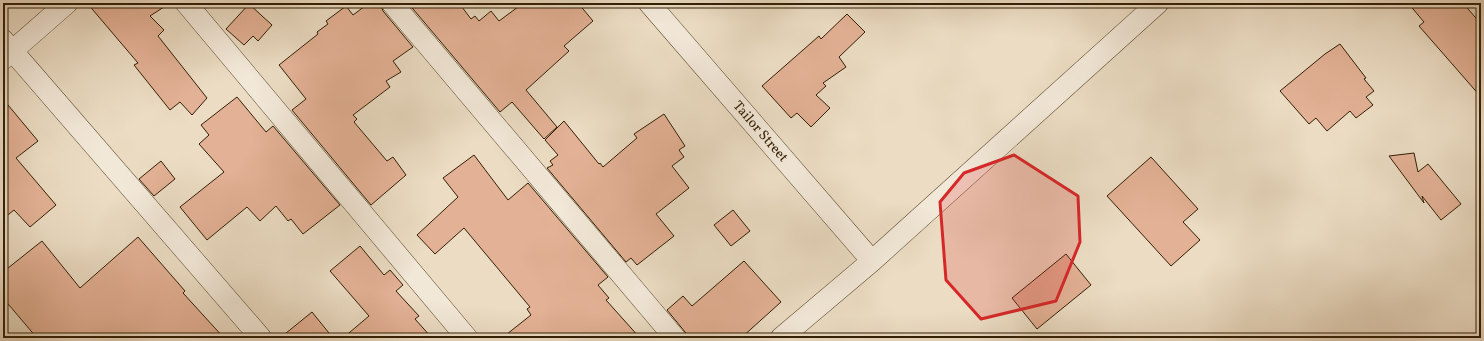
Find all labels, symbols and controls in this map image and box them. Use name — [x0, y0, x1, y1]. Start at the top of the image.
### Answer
street label: Tailor Street — [728, 97, 792, 167]

